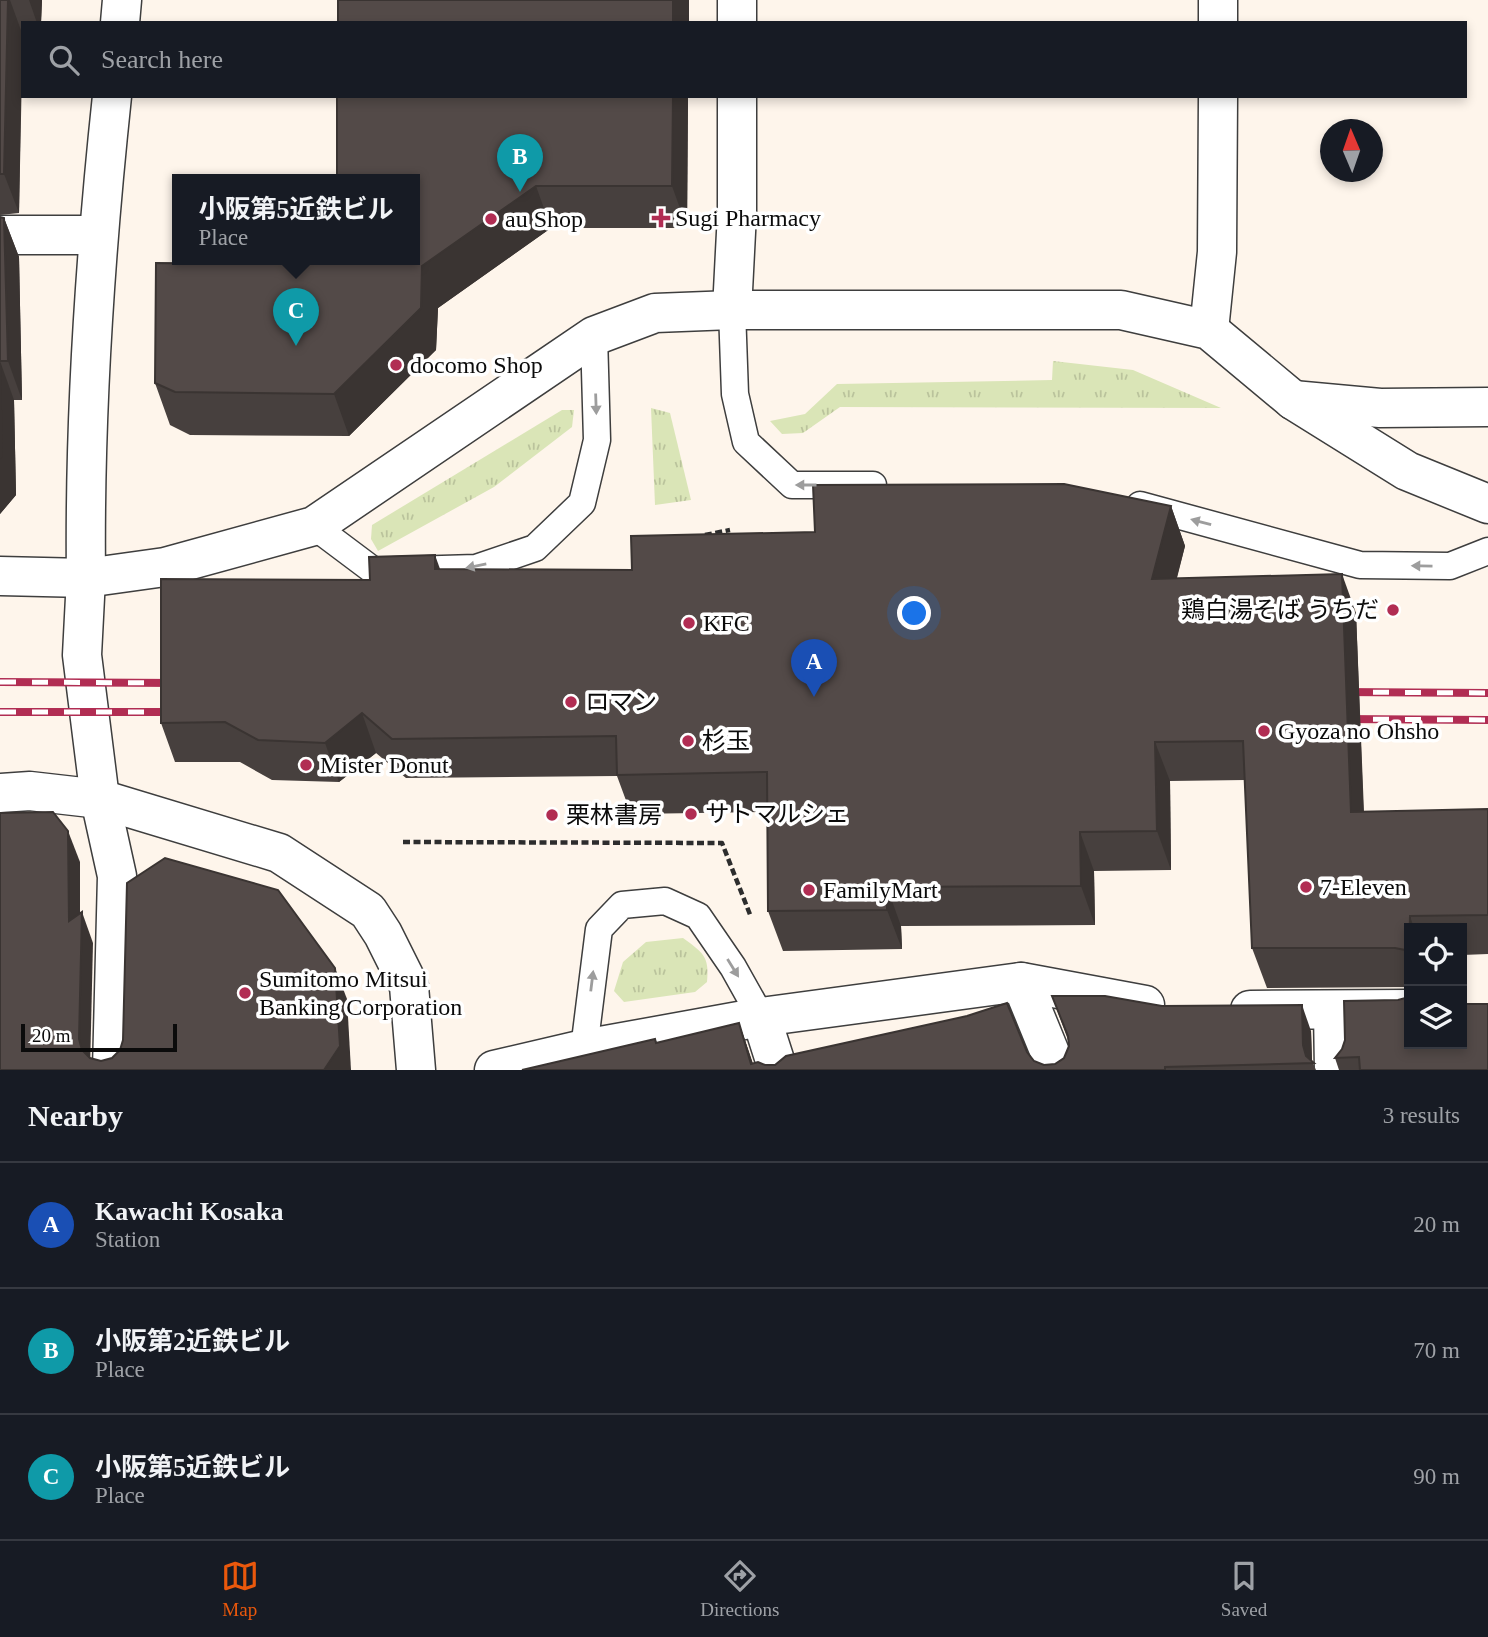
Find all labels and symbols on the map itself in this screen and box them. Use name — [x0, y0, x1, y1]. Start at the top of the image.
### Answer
north arrow — [1320, 119, 1383, 182]
pin: B — [497, 134, 543, 192]
place label: Sugi Pharmacy — [675, 205, 821, 231]
place label: au Shop — [505, 206, 583, 232]
marker: Sugi Pharmacy — [653, 210, 669, 226]
marker: au Shop — [483, 211, 499, 227]
pin: C — [273, 288, 319, 346]
place label: docomo Shop — [410, 352, 543, 378]
marker: docomo Shop — [388, 357, 404, 373]
one-way arrow — [591, 393, 602, 415]
one-way arrow — [795, 479, 817, 491]
one-way arrow — [1189, 516, 1211, 527]
one-way arrow — [1411, 560, 1433, 571]
one-way arrow — [465, 561, 487, 572]
your location — [897, 596, 931, 630]
place label: 鶏白湯そば うちだ — [1181, 597, 1379, 623]
marker: 鶏白湯そば うちだ — [1385, 602, 1401, 618]
place label: KFC — [703, 610, 750, 636]
marker: KFC — [681, 615, 697, 631]
pin: A — [791, 639, 837, 697]
place label: ロマン — [585, 689, 657, 715]
marker: ロマン — [563, 694, 579, 710]
place label: Gyoza no Ohsho — [1278, 718, 1439, 744]
marker: Gyoza no Ohsho — [1256, 723, 1272, 739]
place label: 杉玉 — [702, 728, 750, 754]
marker: 杉玉 — [680, 733, 696, 749]
place label: Mister Donut — [320, 752, 449, 778]
marker: Mister Donut — [298, 757, 314, 773]
place label: サトマルシェ — [705, 801, 849, 827]
place label: 栗林書房 — [566, 802, 662, 828]
marker: サトマルシェ — [683, 806, 699, 822]
marker: 栗林書房 — [544, 807, 560, 823]
place label: 7-Eleven — [1320, 874, 1407, 900]
place label: FamilyMart — [823, 877, 938, 903]
marker: 7-Eleven — [1298, 879, 1314, 895]
marker: FamilyMart — [801, 882, 817, 898]
one-way arrow — [726, 958, 739, 977]
place label: Sumitomo Mitsui Banking Corporation — [259, 966, 462, 1020]
one-way arrow — [587, 970, 598, 992]
marker: Sumitomo Mitsui Banking Corporation — [237, 985, 253, 1001]
scale bar — [21, 1021, 177, 1053]

